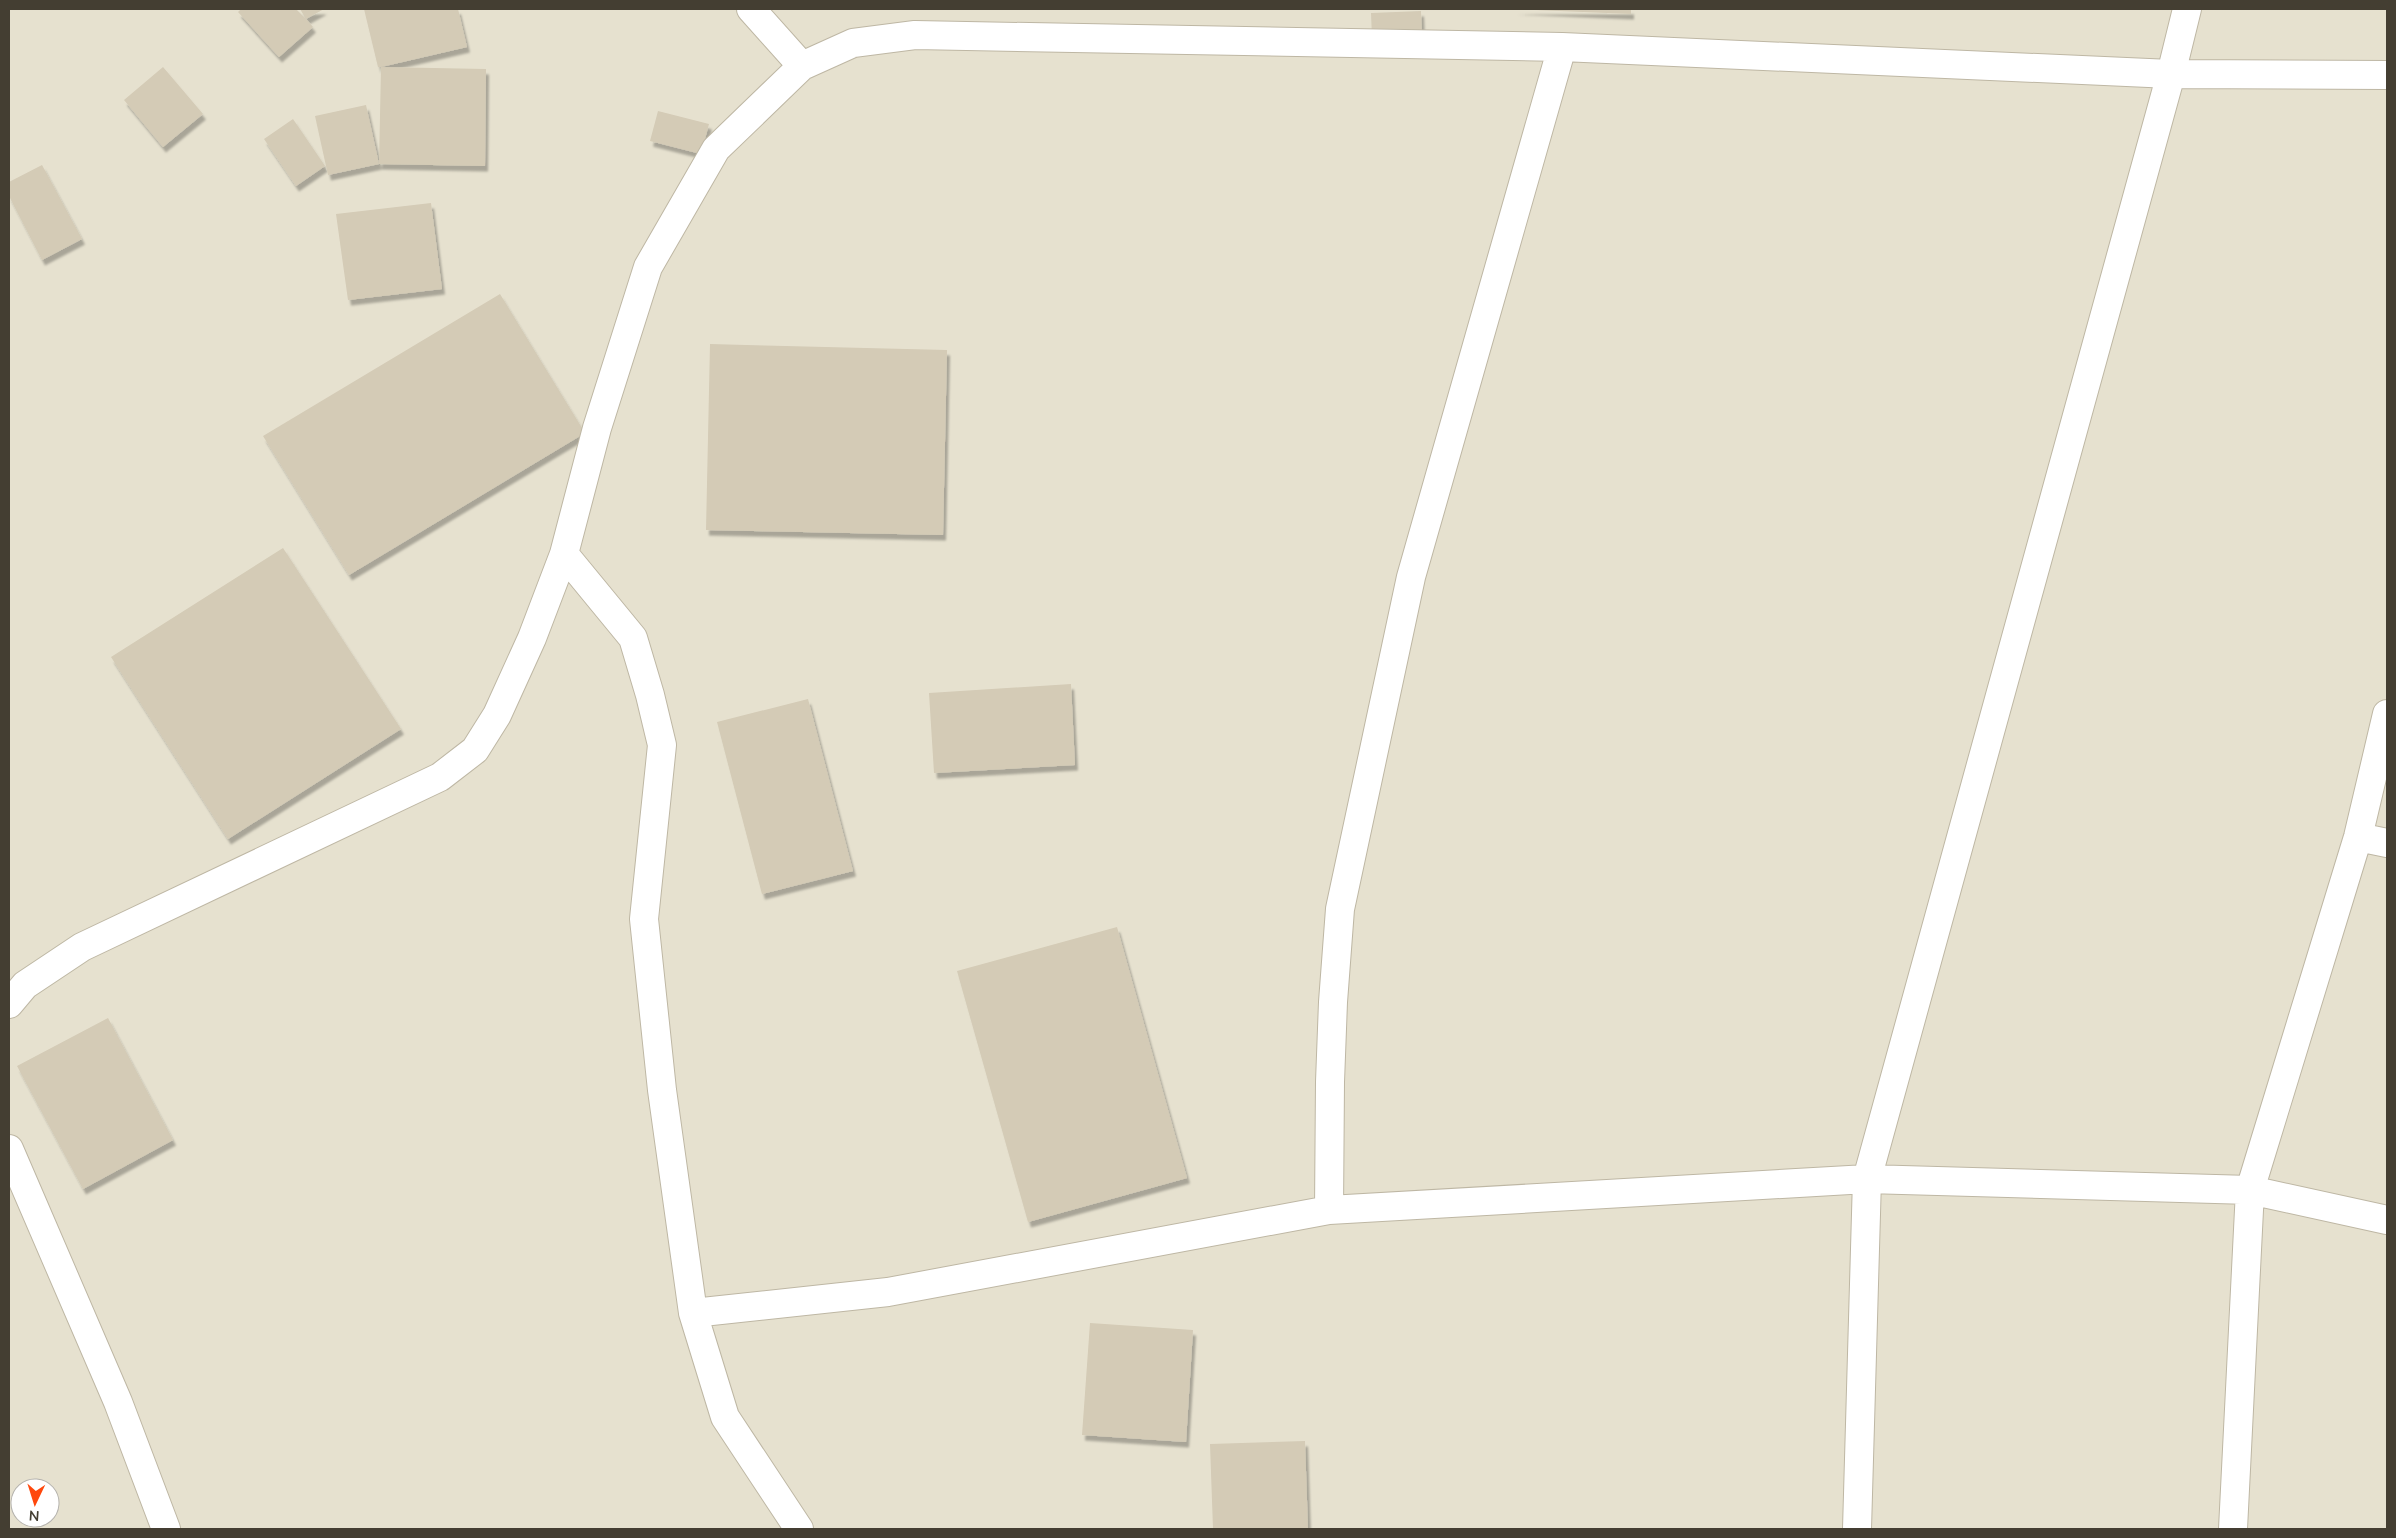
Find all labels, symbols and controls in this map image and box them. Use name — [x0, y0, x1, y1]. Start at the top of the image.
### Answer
north arrow — [10, 1478, 60, 1528]
text: N — [28, 1507, 40, 1525]

